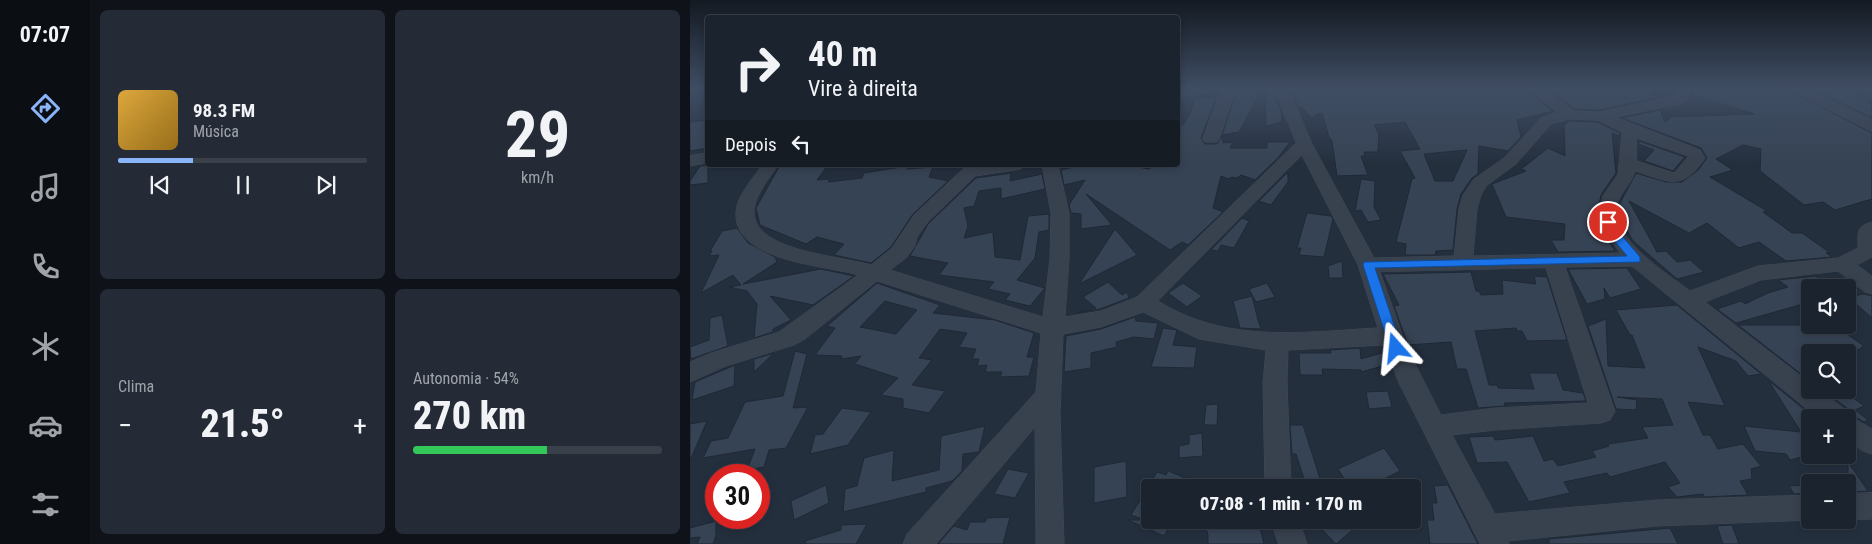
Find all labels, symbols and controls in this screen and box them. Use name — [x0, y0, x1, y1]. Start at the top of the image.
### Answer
text: 07:07 — [20, 22, 70, 47]
text: 40 m — [808, 34, 877, 75]
icon: right — [725, 35, 790, 100]
text: Vire à direita — [808, 76, 918, 101]
icon: directions — [28, 91, 63, 126]
text: 29 — [505, 97, 570, 173]
text: 98.3 FM — [193, 99, 255, 122]
text: Música — [193, 122, 239, 141]
icon: left — [787, 130, 815, 158]
text: Depois — [725, 133, 777, 156]
text: km/h — [521, 168, 554, 187]
icon: music — [28, 170, 63, 205]
icon: previous — [146, 171, 174, 199]
icon: pause — [229, 171, 257, 199]
icon: next — [312, 171, 340, 199]
pin — [1587, 201, 1629, 243]
icon: arrive — [1594, 208, 1622, 236]
icon: phone — [28, 249, 63, 284]
map controls — [1801, 279, 1856, 529]
button: sound — [1801, 279, 1856, 334]
position arrow — [1369, 321, 1421, 373]
icon: climate — [28, 329, 63, 364]
button: search — [1801, 344, 1856, 399]
text: Autonomia · 54% — [413, 369, 519, 388]
text: Clima — [118, 377, 154, 396]
text: 270 km — [413, 394, 526, 438]
text: 21.5° — [200, 402, 285, 446]
icon: car — [28, 408, 63, 443]
text: − — [118, 409, 132, 442]
text: + — [353, 409, 367, 442]
button: + — [1801, 409, 1856, 464]
speed limit sign: 30 — [705, 464, 770, 529]
button: − — [1801, 474, 1856, 529]
icon: filters — [28, 487, 63, 522]
text: 07:08 · 1 min · 170 m — [1200, 492, 1362, 515]

